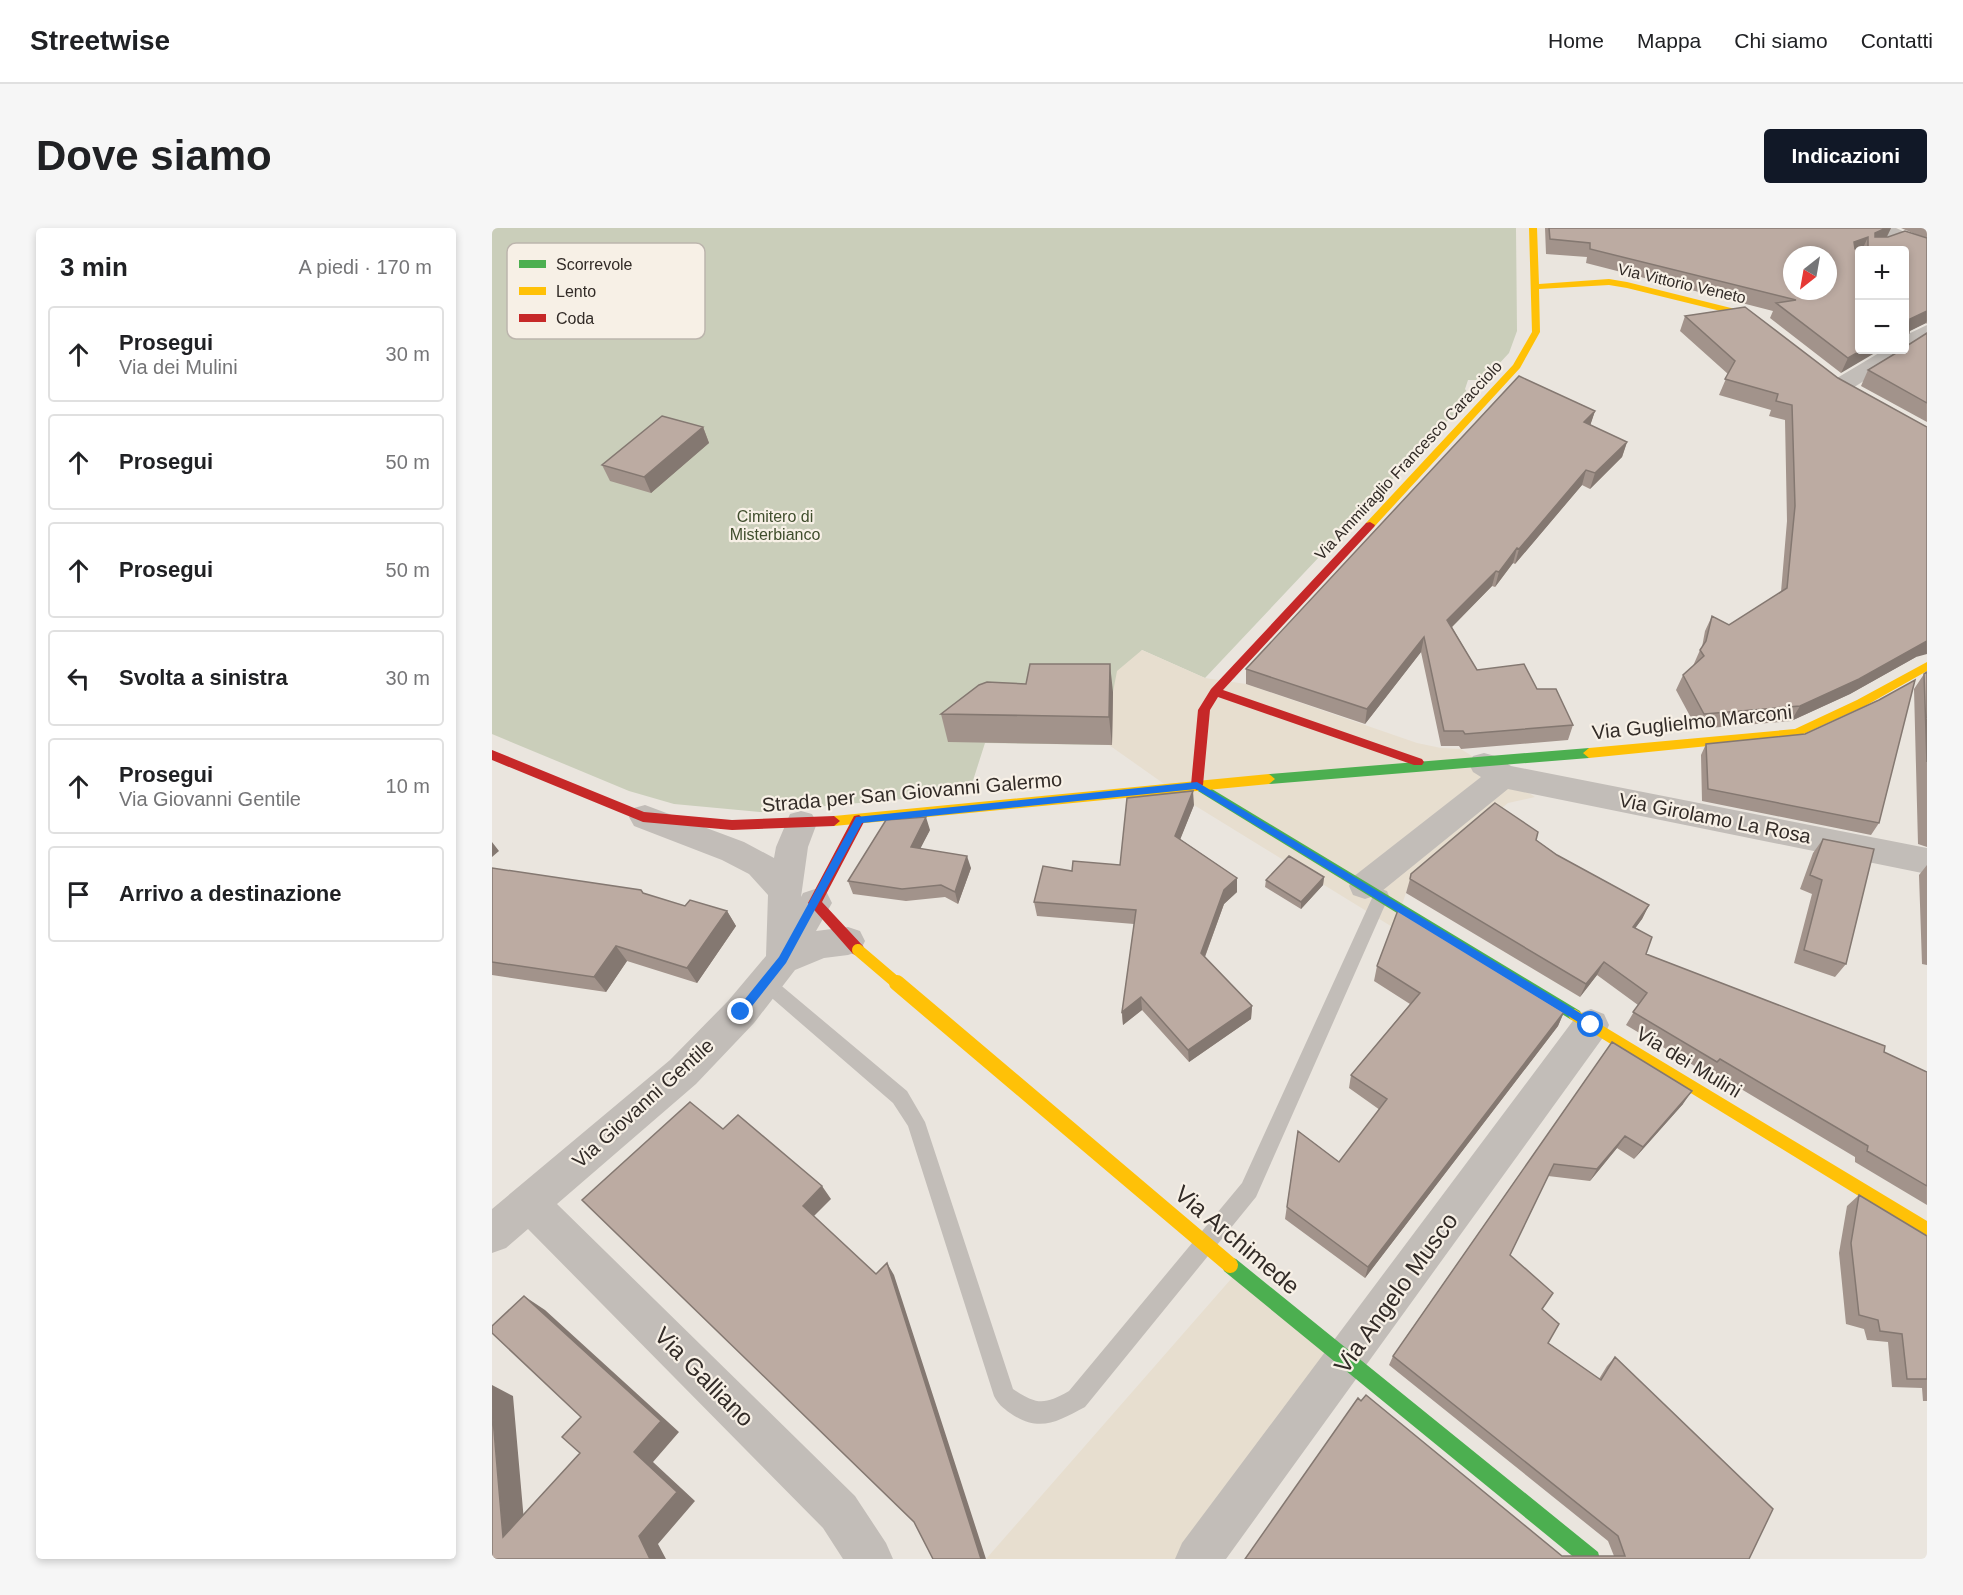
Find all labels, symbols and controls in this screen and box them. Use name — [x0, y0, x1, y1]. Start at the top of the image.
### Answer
text: Streetwise — [30, 25, 170, 56]
text: Home — [1548, 29, 1604, 52]
text: Mappa — [1637, 29, 1701, 52]
text: Chi siamo — [1734, 29, 1828, 52]
text: Contatti — [1861, 29, 1933, 52]
button: Indicazioni — [1764, 129, 1927, 183]
text: Dove siamo — [36, 132, 272, 179]
legend — [507, 243, 705, 339]
north arrow — [1783, 246, 1837, 300]
map controls — [1855, 246, 1909, 354]
button: + — [1855, 246, 1909, 300]
text: 3 min — [60, 252, 128, 282]
text: A piedi · 170 m — [299, 256, 432, 278]
text: Scorrevole — [556, 256, 633, 273]
street label: Via Vittorio Veneto — [1616, 260, 1748, 307]
text: Lento — [556, 283, 596, 300]
button: − — [1855, 300, 1909, 354]
text: Coda — [556, 310, 594, 327]
text: Prosegui — [119, 330, 213, 355]
icon: ahead — [62, 338, 95, 371]
text: 30 m — [386, 343, 430, 365]
text: Via dei Mulini — [119, 356, 238, 378]
street label: Via Ammiraglio Francesco Caracciolo — [1312, 357, 1505, 563]
icon: ahead — [62, 446, 95, 479]
text: Prosegui — [119, 449, 213, 474]
text: 50 m — [386, 451, 430, 473]
park label: Cimitero di Misterbianco — [730, 508, 820, 543]
icon: ahead — [62, 554, 95, 587]
text: Prosegui — [119, 557, 213, 582]
text: 50 m — [386, 559, 430, 581]
icon: left — [62, 662, 95, 695]
text: Svolta a sinistra — [119, 665, 288, 690]
text: 30 m — [386, 667, 430, 689]
street label: Via Guglielmo Marconi — [1591, 701, 1793, 743]
text: Prosegui — [119, 762, 213, 787]
street label: Strada per San Giovanni Galermo — [761, 768, 1063, 816]
icon: ahead — [62, 770, 95, 803]
text: 10 m — [386, 775, 430, 797]
text: Via Giovanni Gentile — [119, 788, 301, 810]
street label: Via Girolamo La Rosa — [1617, 789, 1814, 848]
icon: arrive — [62, 878, 95, 911]
text: Arrivo a destinazione — [119, 881, 342, 906]
route end — [727, 998, 753, 1024]
route start — [1577, 1011, 1603, 1037]
street label: Via dei Mulini — [1633, 1022, 1745, 1102]
street label: Via Giovanni Gentile — [568, 1034, 718, 1172]
street label: Via Archimede — [1170, 1180, 1305, 1300]
street label: Via Angelo Musco — [1328, 1207, 1463, 1378]
street label: Via Galliano — [649, 1321, 760, 1432]

